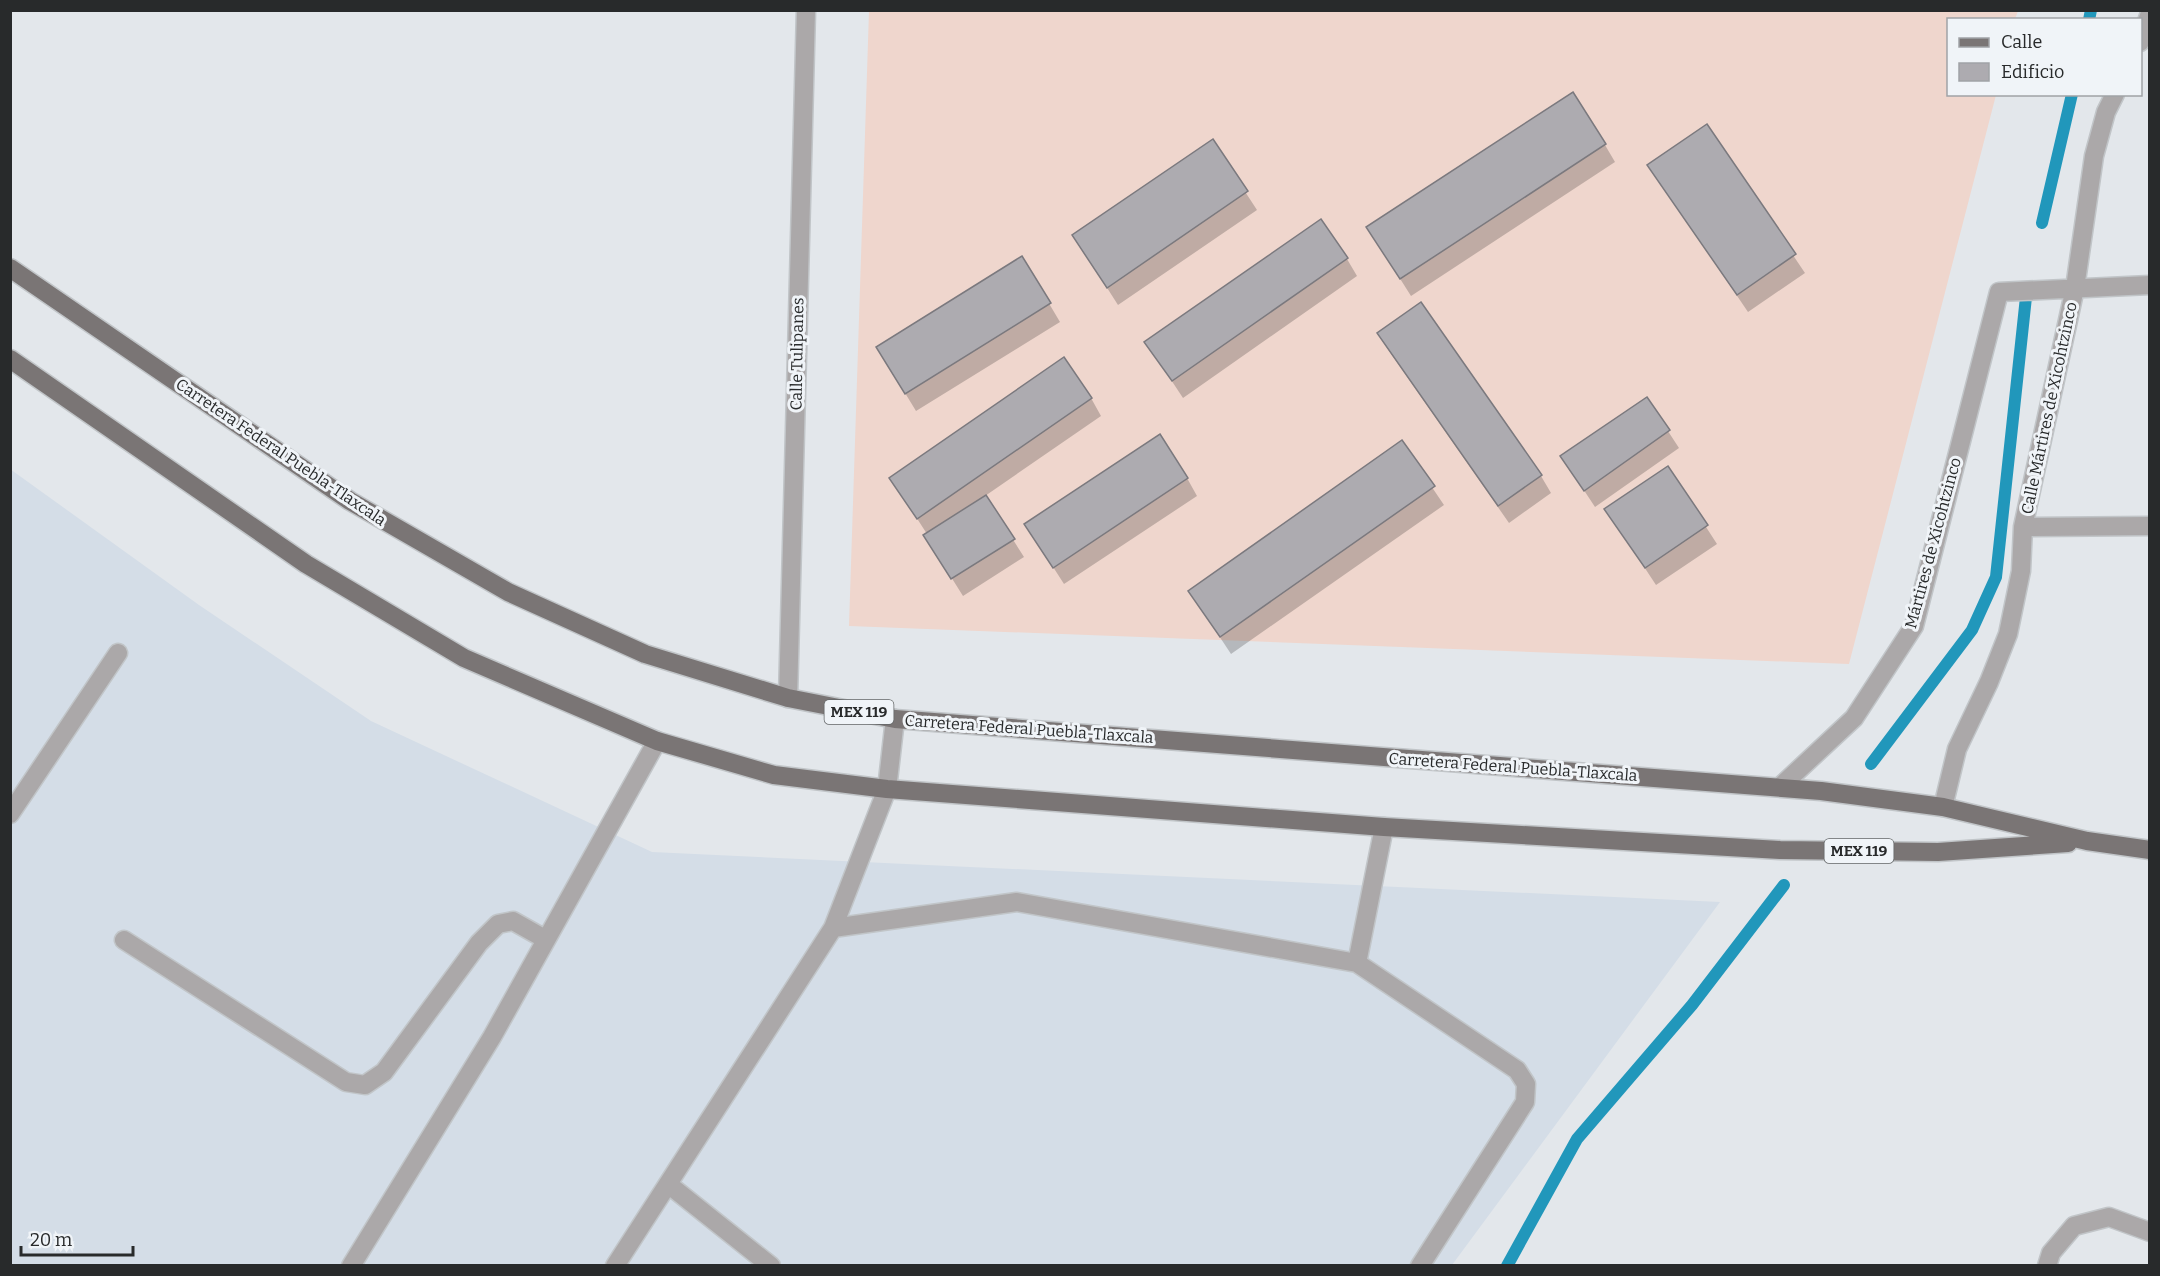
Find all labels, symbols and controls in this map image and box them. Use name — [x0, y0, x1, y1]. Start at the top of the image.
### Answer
legend — [1947, 18, 2142, 96]
text: Calle — [2001, 31, 2042, 53]
text: Edificio — [2001, 61, 2064, 83]
street label: Calle Tulipanes — [787, 297, 807, 411]
street label: Calle Mártires de Xicohtzinco — [2017, 300, 2081, 516]
street label: Carretera Federal Puebla-Tlaxcala — [172, 374, 390, 530]
street label: Mártires de Xicohtzinco — [1901, 455, 1965, 631]
road number: MEX 119 — [824, 700, 894, 724]
street label: Carretera Federal Puebla-Tlaxcala — [904, 711, 1154, 747]
street label: Carretera Federal Puebla-Tlaxcala — [1388, 749, 1638, 785]
road number: MEX 119 — [1824, 839, 1894, 863]
scale bar — [21, 1219, 134, 1257]
text: 20 m — [30, 1229, 72, 1251]

